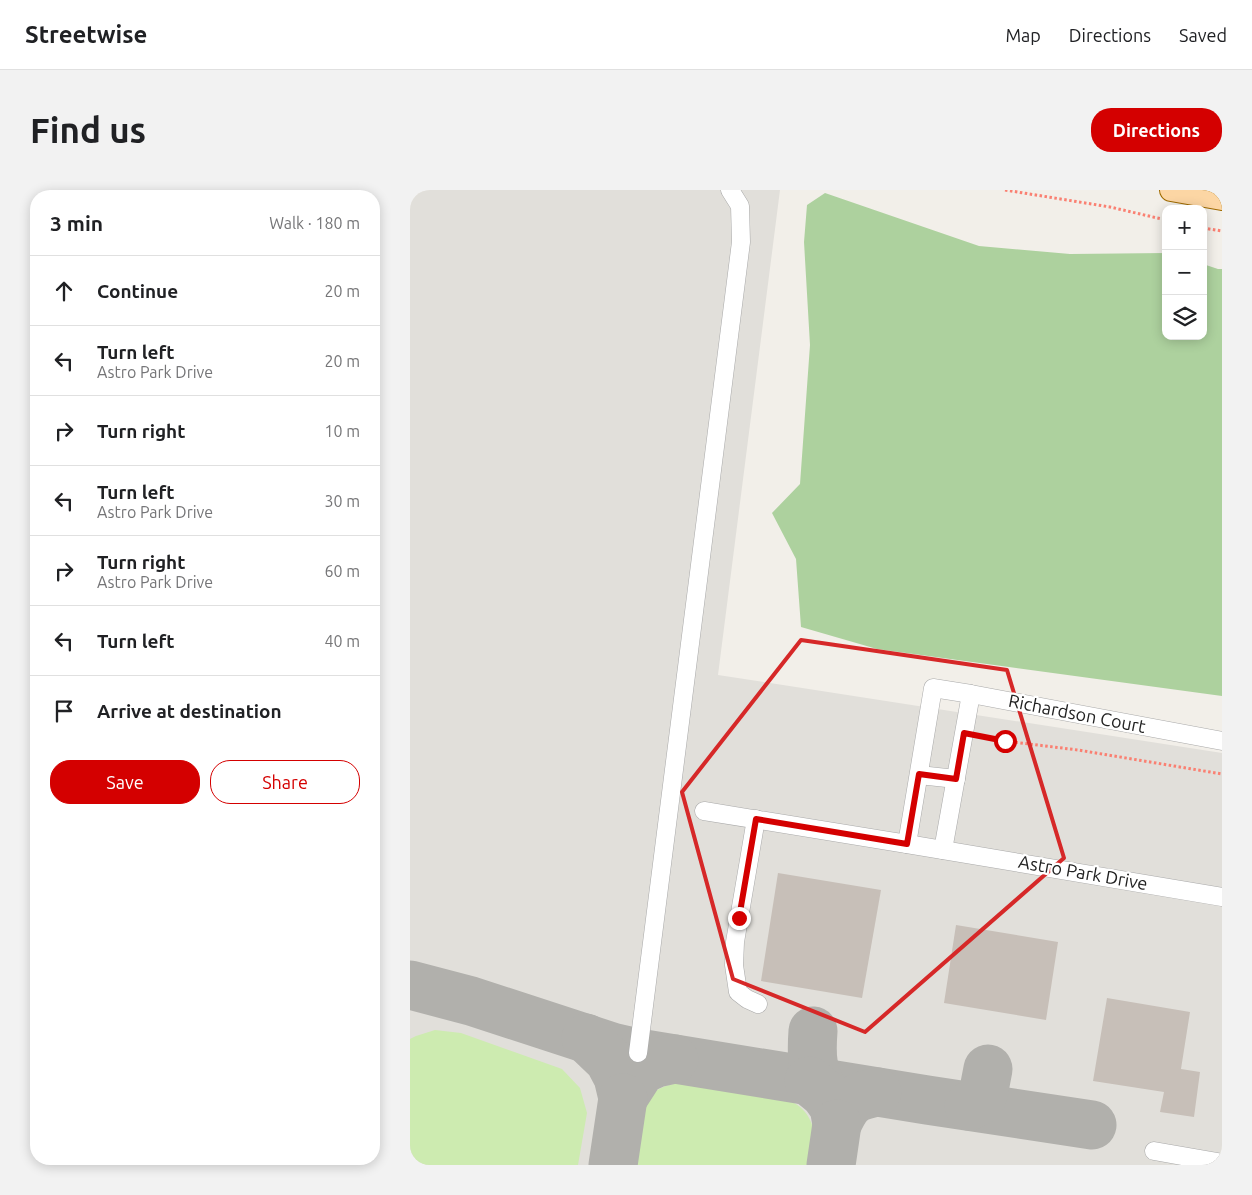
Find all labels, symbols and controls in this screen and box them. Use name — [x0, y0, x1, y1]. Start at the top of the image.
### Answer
text: Streetwise — [25, 21, 147, 48]
text: Map — [1005, 25, 1041, 45]
text: Directions — [1069, 25, 1151, 45]
text: Saved — [1179, 25, 1227, 45]
button: Directions — [1091, 108, 1222, 152]
text: Find us — [30, 110, 146, 150]
map controls — [1162, 205, 1207, 340]
button: + — [1162, 205, 1207, 250]
text: 3 min — [50, 211, 103, 235]
text: Walk · 180 m — [269, 214, 360, 232]
button: − — [1162, 250, 1207, 295]
icon: ahead — [50, 277, 78, 305]
text: Continue — [97, 280, 178, 302]
text: 20 m — [324, 282, 360, 300]
button: layers — [1162, 295, 1207, 340]
text: Turn left — [97, 341, 175, 363]
icon: left — [50, 347, 78, 375]
text: 20 m — [324, 352, 360, 370]
text: Astro Park Drive — [97, 363, 213, 381]
icon: right — [50, 417, 78, 445]
text: Turn right — [97, 420, 185, 442]
text: 10 m — [324, 422, 360, 440]
text: Turn left — [97, 481, 175, 503]
icon: left — [50, 487, 78, 515]
text: 30 m — [324, 492, 360, 510]
text: Astro Park Drive — [97, 503, 213, 521]
text: Turn right — [97, 551, 185, 573]
icon: right — [50, 557, 78, 585]
text: 60 m — [324, 562, 360, 580]
text: Astro Park Drive — [97, 573, 213, 591]
icon: left — [50, 627, 78, 655]
text: Turn left — [97, 630, 175, 652]
text: 40 m — [324, 632, 360, 650]
street label: Richardson Court — [1007, 690, 1147, 736]
icon: arrive — [50, 697, 78, 725]
text: Arrive at destination — [97, 700, 282, 722]
route start — [994, 730, 1017, 753]
button: Save — [50, 760, 200, 804]
button: Share — [210, 760, 360, 804]
street label: Astro Park Drive — [1017, 851, 1149, 893]
route end — [728, 907, 751, 930]

